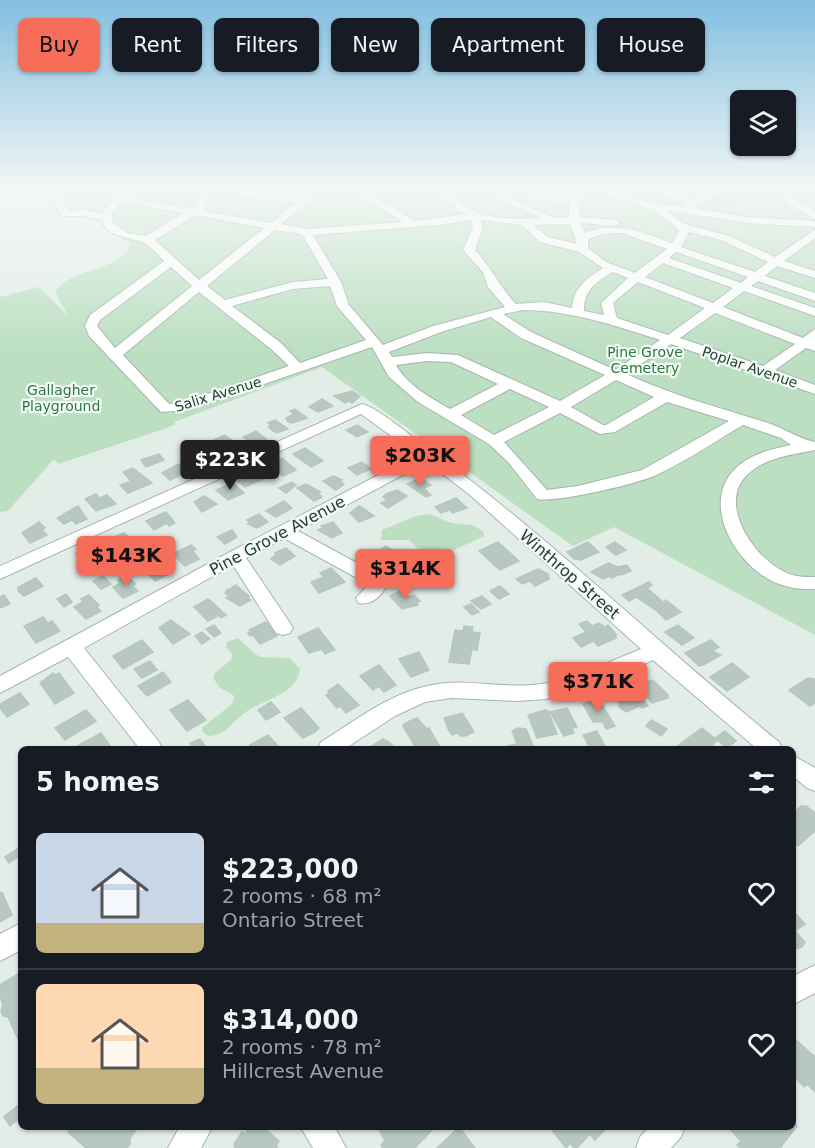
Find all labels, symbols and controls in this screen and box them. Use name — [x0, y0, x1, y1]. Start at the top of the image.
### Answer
chip: Buy — [18, 18, 100, 72]
chip: Rent — [112, 18, 202, 72]
chip: Filters — [214, 18, 319, 72]
chip: New — [331, 18, 419, 72]
chip: Apartment — [431, 18, 585, 72]
chip: House — [597, 18, 705, 72]
map controls — [730, 90, 796, 156]
button: layers — [730, 90, 796, 156]
street label: Poplar Avenue — [700, 343, 800, 391]
park label: Pine Grove Cemetery — [607, 344, 683, 376]
street label: Salix Avenue — [173, 373, 263, 415]
park label: Gallagher Playground — [22, 382, 100, 414]
pin: $203K — [378, 436, 462, 487]
pin: $223K — [188, 440, 272, 491]
text: $203K — [384, 443, 456, 467]
text: $223K — [194, 447, 266, 471]
street label: Pine Grove Avenue — [206, 492, 348, 579]
street label: Winthrop Street — [516, 526, 624, 623]
pin: $143K — [84, 536, 168, 587]
text: $143K — [90, 543, 162, 567]
pin: $314K — [363, 549, 447, 600]
text: $314K — [369, 556, 441, 580]
pin: $371K — [556, 662, 640, 713]
text: $371K — [562, 669, 634, 693]
icon: filters — [745, 766, 778, 799]
text: 5 homes — [36, 767, 160, 797]
text: $223,000 — [222, 854, 359, 884]
icon: home — [84, 857, 156, 929]
icon: heart — [745, 877, 778, 910]
text: 2 rooms · 68 m² — [222, 884, 382, 908]
text: Ontario Street — [222, 908, 364, 932]
text: $314,000 — [222, 1005, 359, 1035]
icon: home — [84, 1008, 156, 1080]
icon: heart — [745, 1028, 778, 1061]
text: 2 rooms · 78 m² — [222, 1035, 382, 1059]
text: Hillcrest Avenue — [222, 1059, 384, 1083]

